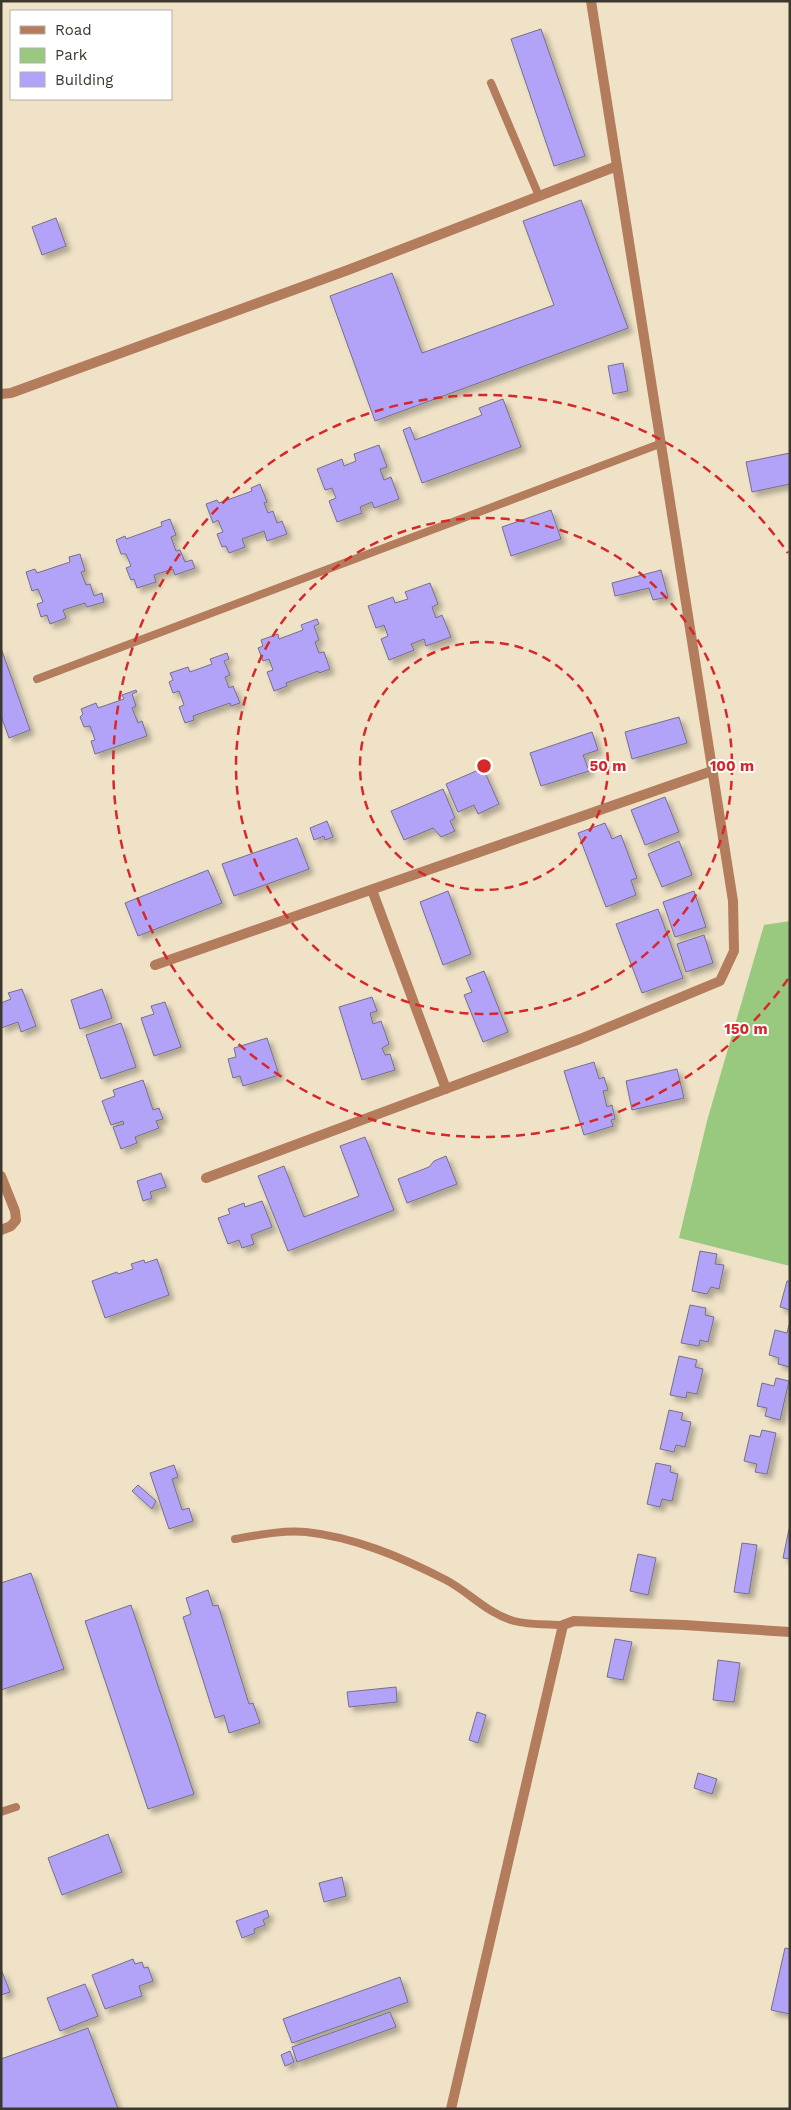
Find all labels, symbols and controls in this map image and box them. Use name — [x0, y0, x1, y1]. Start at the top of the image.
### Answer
legend — [10, 10, 172, 100]
text: Road — [55, 21, 92, 39]
text: Park — [55, 46, 88, 64]
text: Building — [55, 71, 113, 89]
centre of rings — [475, 757, 493, 775]
text: 50 m — [590, 757, 626, 775]
text: 100 m — [710, 757, 754, 775]
text: 150 m — [724, 1020, 768, 1038]

